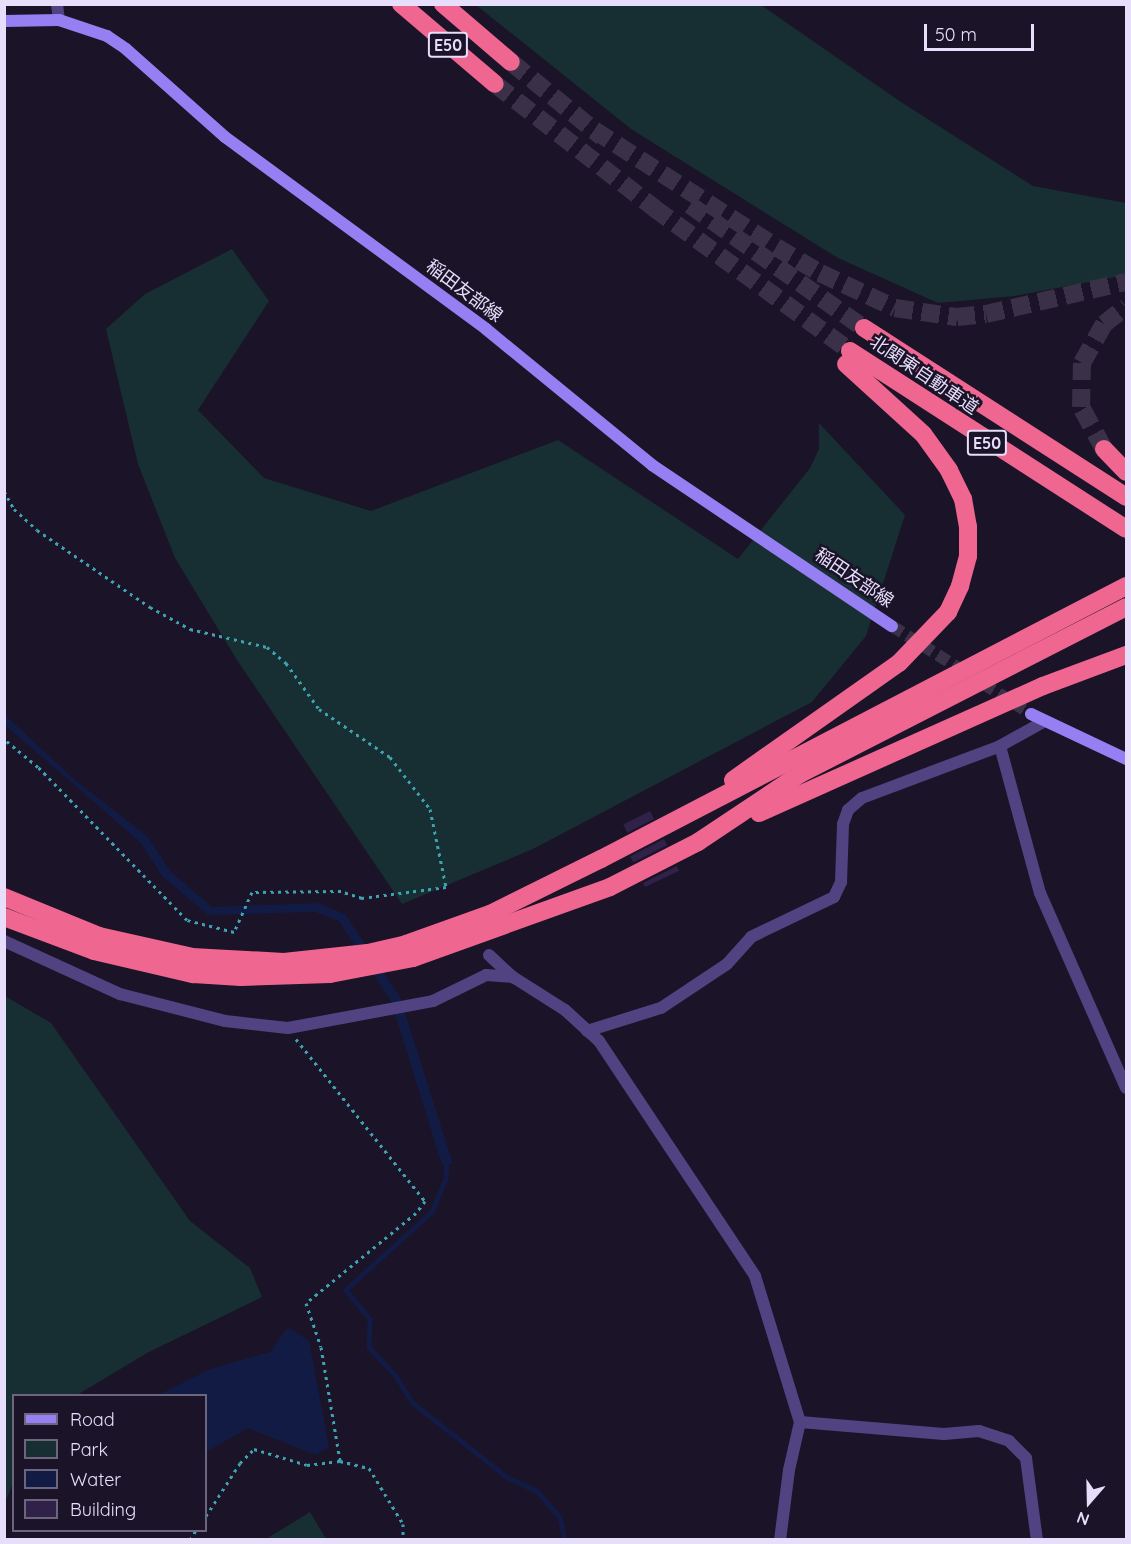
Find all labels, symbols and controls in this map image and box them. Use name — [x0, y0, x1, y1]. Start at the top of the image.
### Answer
scale bar — [927, 12, 1036, 50]
text: 50 m — [935, 23, 977, 46]
road number: E50 — [427, 32, 469, 58]
street label: 稲田友部線 — [422, 255, 506, 327]
street label: 北関東自動車道 — [866, 331, 982, 419]
road number: E50 — [966, 430, 1008, 456]
street label: 稲田友部線 — [811, 544, 897, 612]
legend — [12, 1394, 207, 1532]
text: Road — [70, 1408, 115, 1431]
text: Park — [70, 1438, 108, 1461]
text: Water — [70, 1468, 121, 1491]
north arrow — [1059, 1472, 1119, 1532]
text: Building — [70, 1498, 136, 1521]
text: N — [1074, 1508, 1092, 1530]

